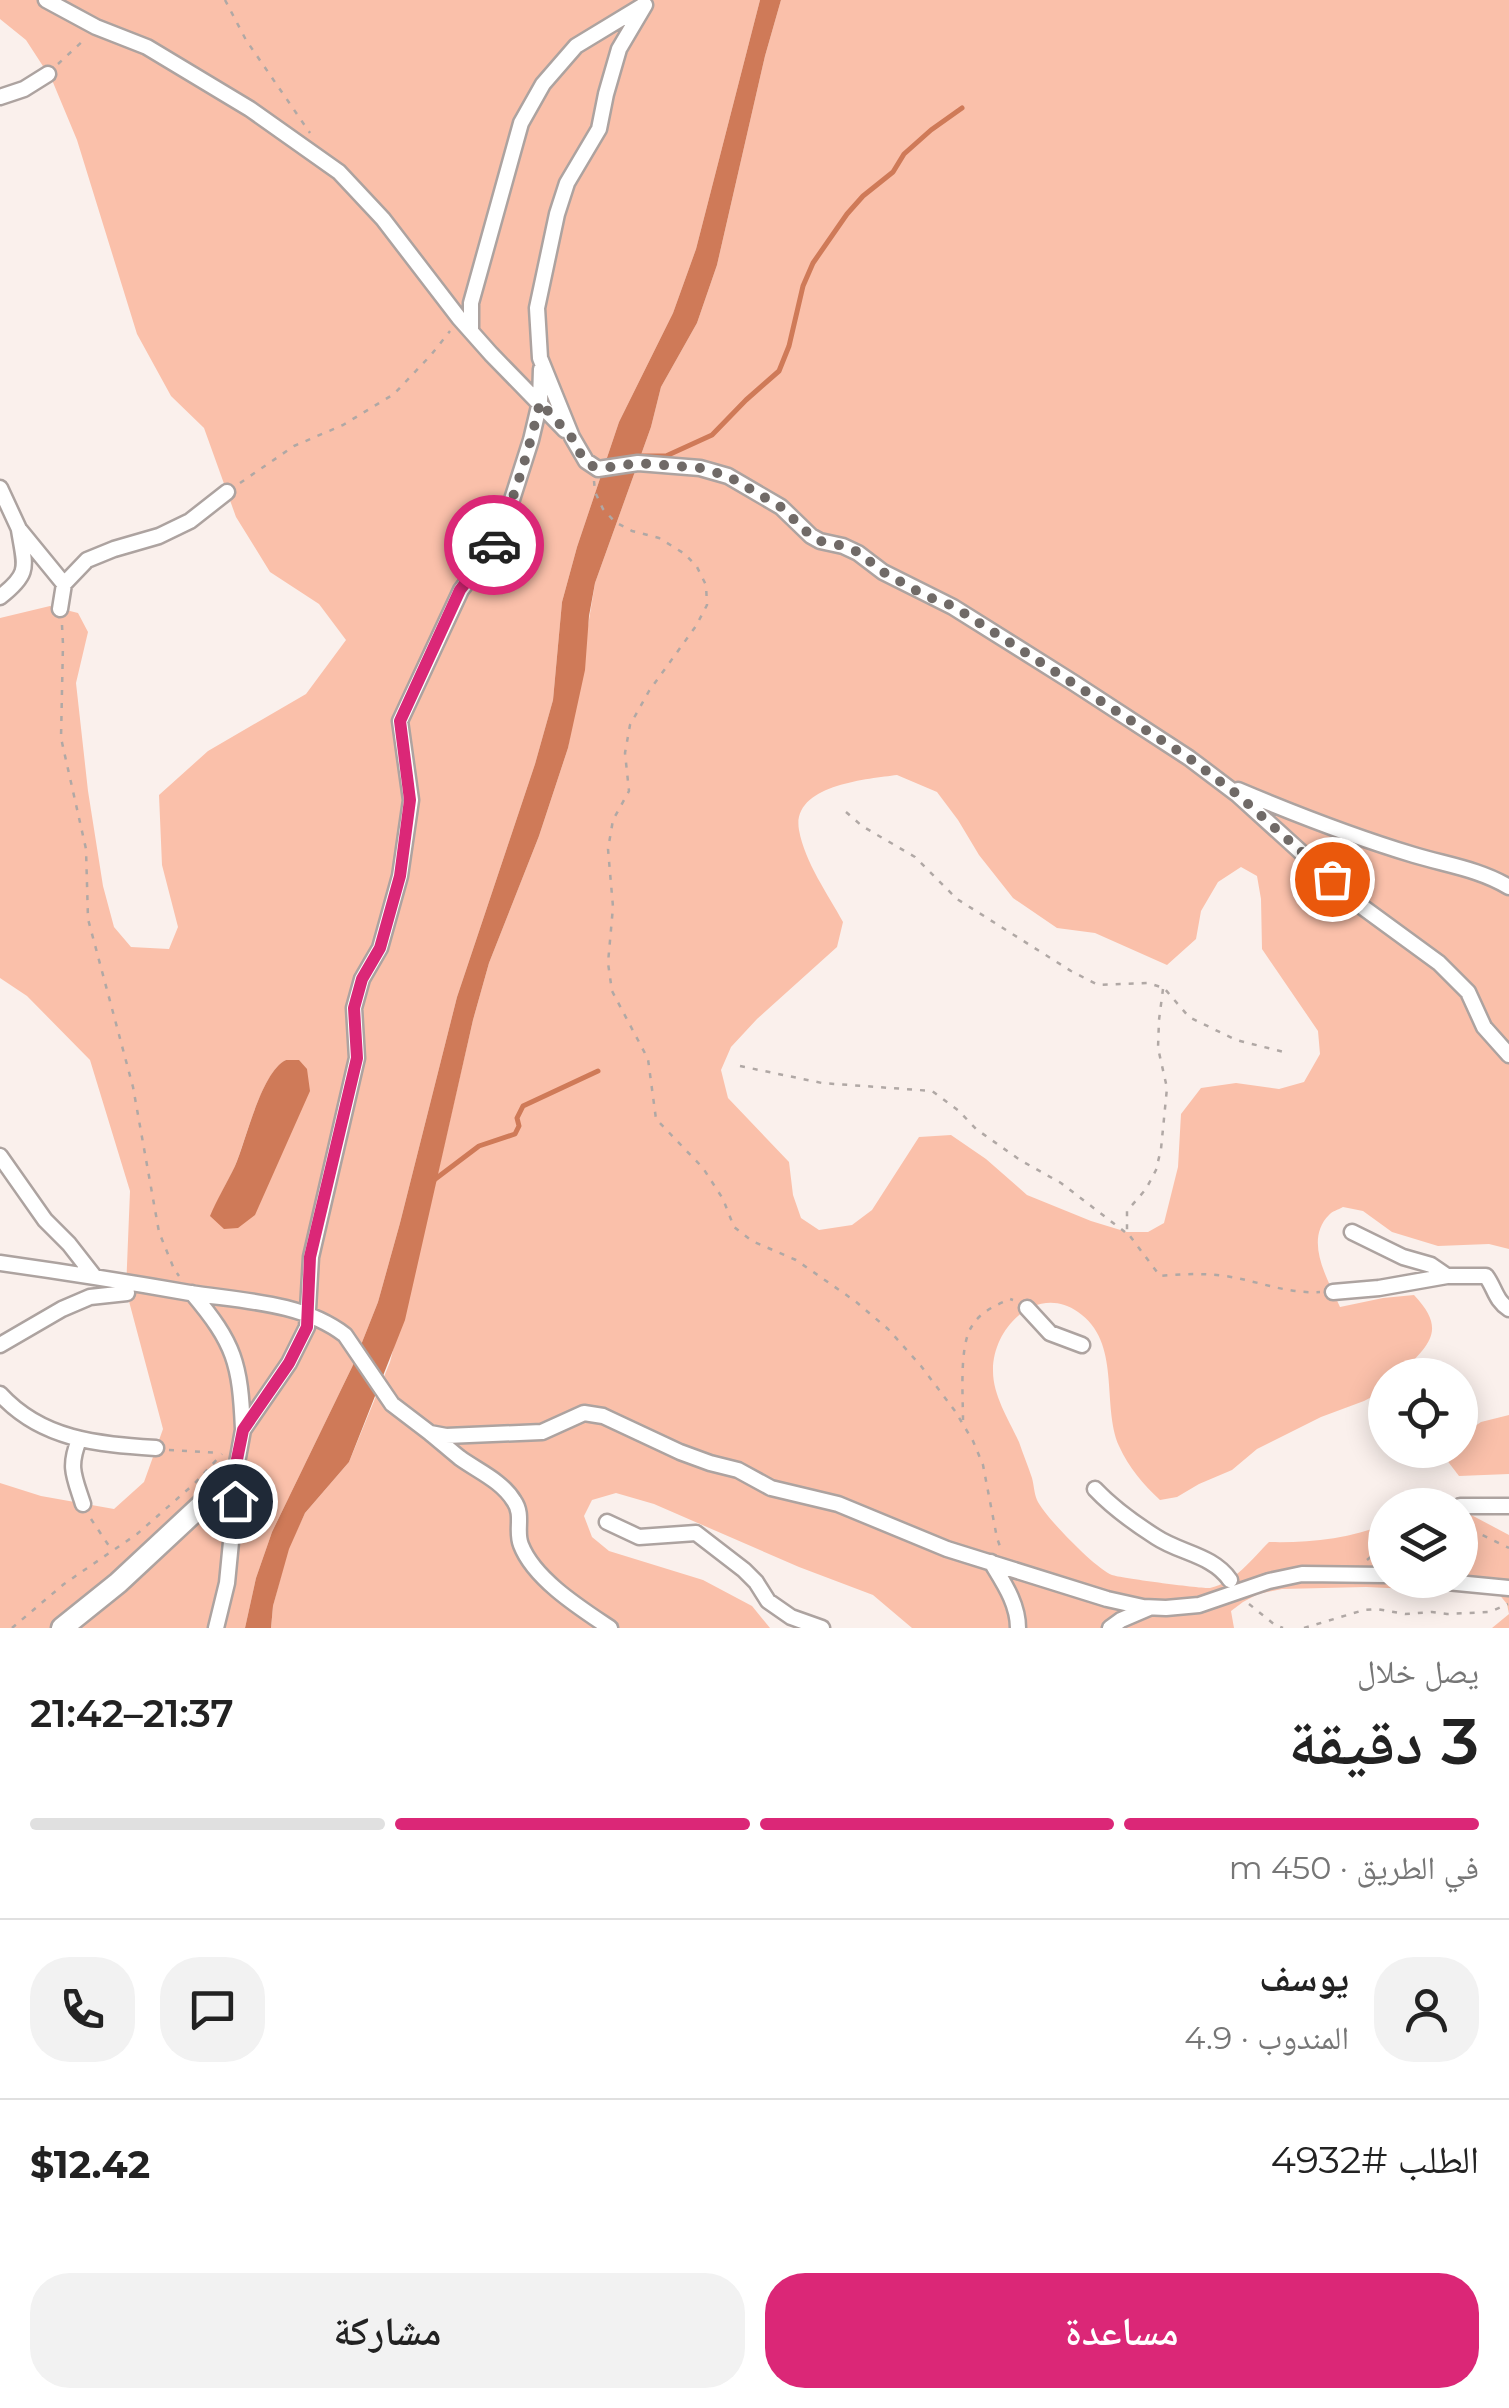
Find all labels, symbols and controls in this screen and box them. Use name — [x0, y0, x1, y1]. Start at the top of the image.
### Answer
courier — [444, 495, 544, 595]
icon: car — [467, 518, 522, 573]
pin — [1290, 837, 1375, 922]
icon: bag — [1305, 852, 1360, 907]
map controls — [1368, 1358, 1478, 1598]
button: locate — [1368, 1358, 1478, 1468]
pin — [193, 1459, 278, 1544]
icon: home — [208, 1474, 263, 1529]
button: layers — [1368, 1488, 1478, 1598]
text: يصل خلال — [1357, 1652, 1479, 1691]
text: 21:37–21:42 — [30, 1690, 234, 1737]
text: 3 دقيقة — [1288, 1701, 1479, 1780]
text: في الطريق · 450 m — [1229, 1848, 1479, 1887]
text: يوسف — [1259, 1954, 1349, 2001]
button: phone — [30, 1957, 135, 2062]
button: chat — [160, 1957, 265, 2062]
button: person — [1374, 1957, 1479, 2062]
text: المندوب · 4.9 — [1184, 2018, 1349, 2057]
text: الطلب #4932 — [1271, 2136, 1479, 2183]
text: $12.42 — [30, 2141, 150, 2188]
button: مشاركة — [30, 2273, 745, 2388]
button: مساعدة — [765, 2273, 1479, 2388]

